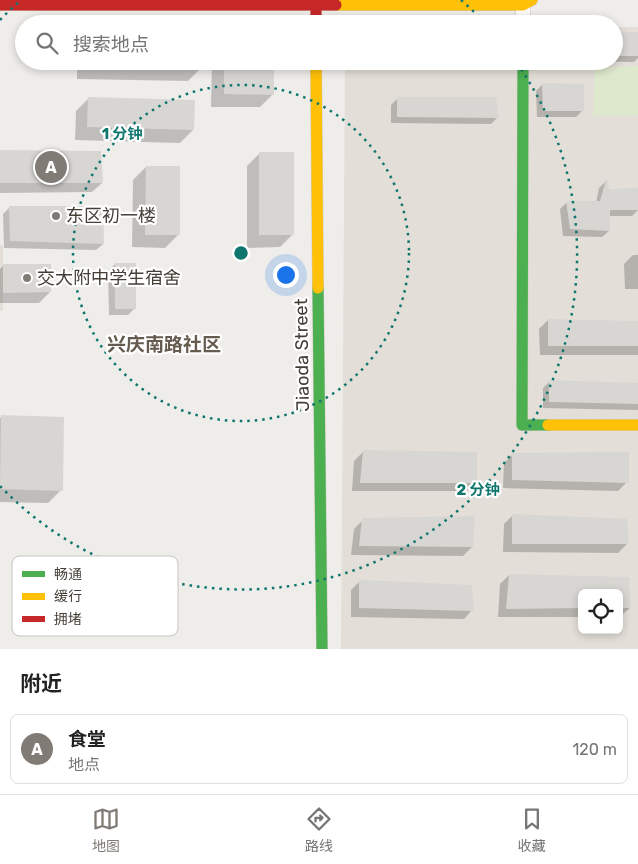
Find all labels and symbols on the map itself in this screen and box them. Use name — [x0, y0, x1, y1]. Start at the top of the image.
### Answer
text: 1 分钟 — [102, 125, 142, 143]
pin: A — [35, 148, 67, 186]
place label: 东区初一楼 — [66, 205, 156, 227]
marker: 东区初一楼 — [50, 210, 62, 222]
centre of rings — [232, 244, 250, 262]
your location — [273, 262, 299, 288]
place label: 交大附中学生宿舍 — [37, 267, 181, 289]
marker: 交大附中学生宿舍 — [21, 272, 33, 284]
street label: Jiaoda Street — [290, 298, 314, 412]
district label: 兴庆南路社区 — [107, 333, 221, 356]
text: 2 分钟 — [457, 481, 499, 499]
legend — [12, 556, 178, 636]
text: 畅通 — [54, 566, 82, 583]
text: 缓行 — [54, 588, 82, 605]
text: 拥堵 — [54, 611, 82, 628]

